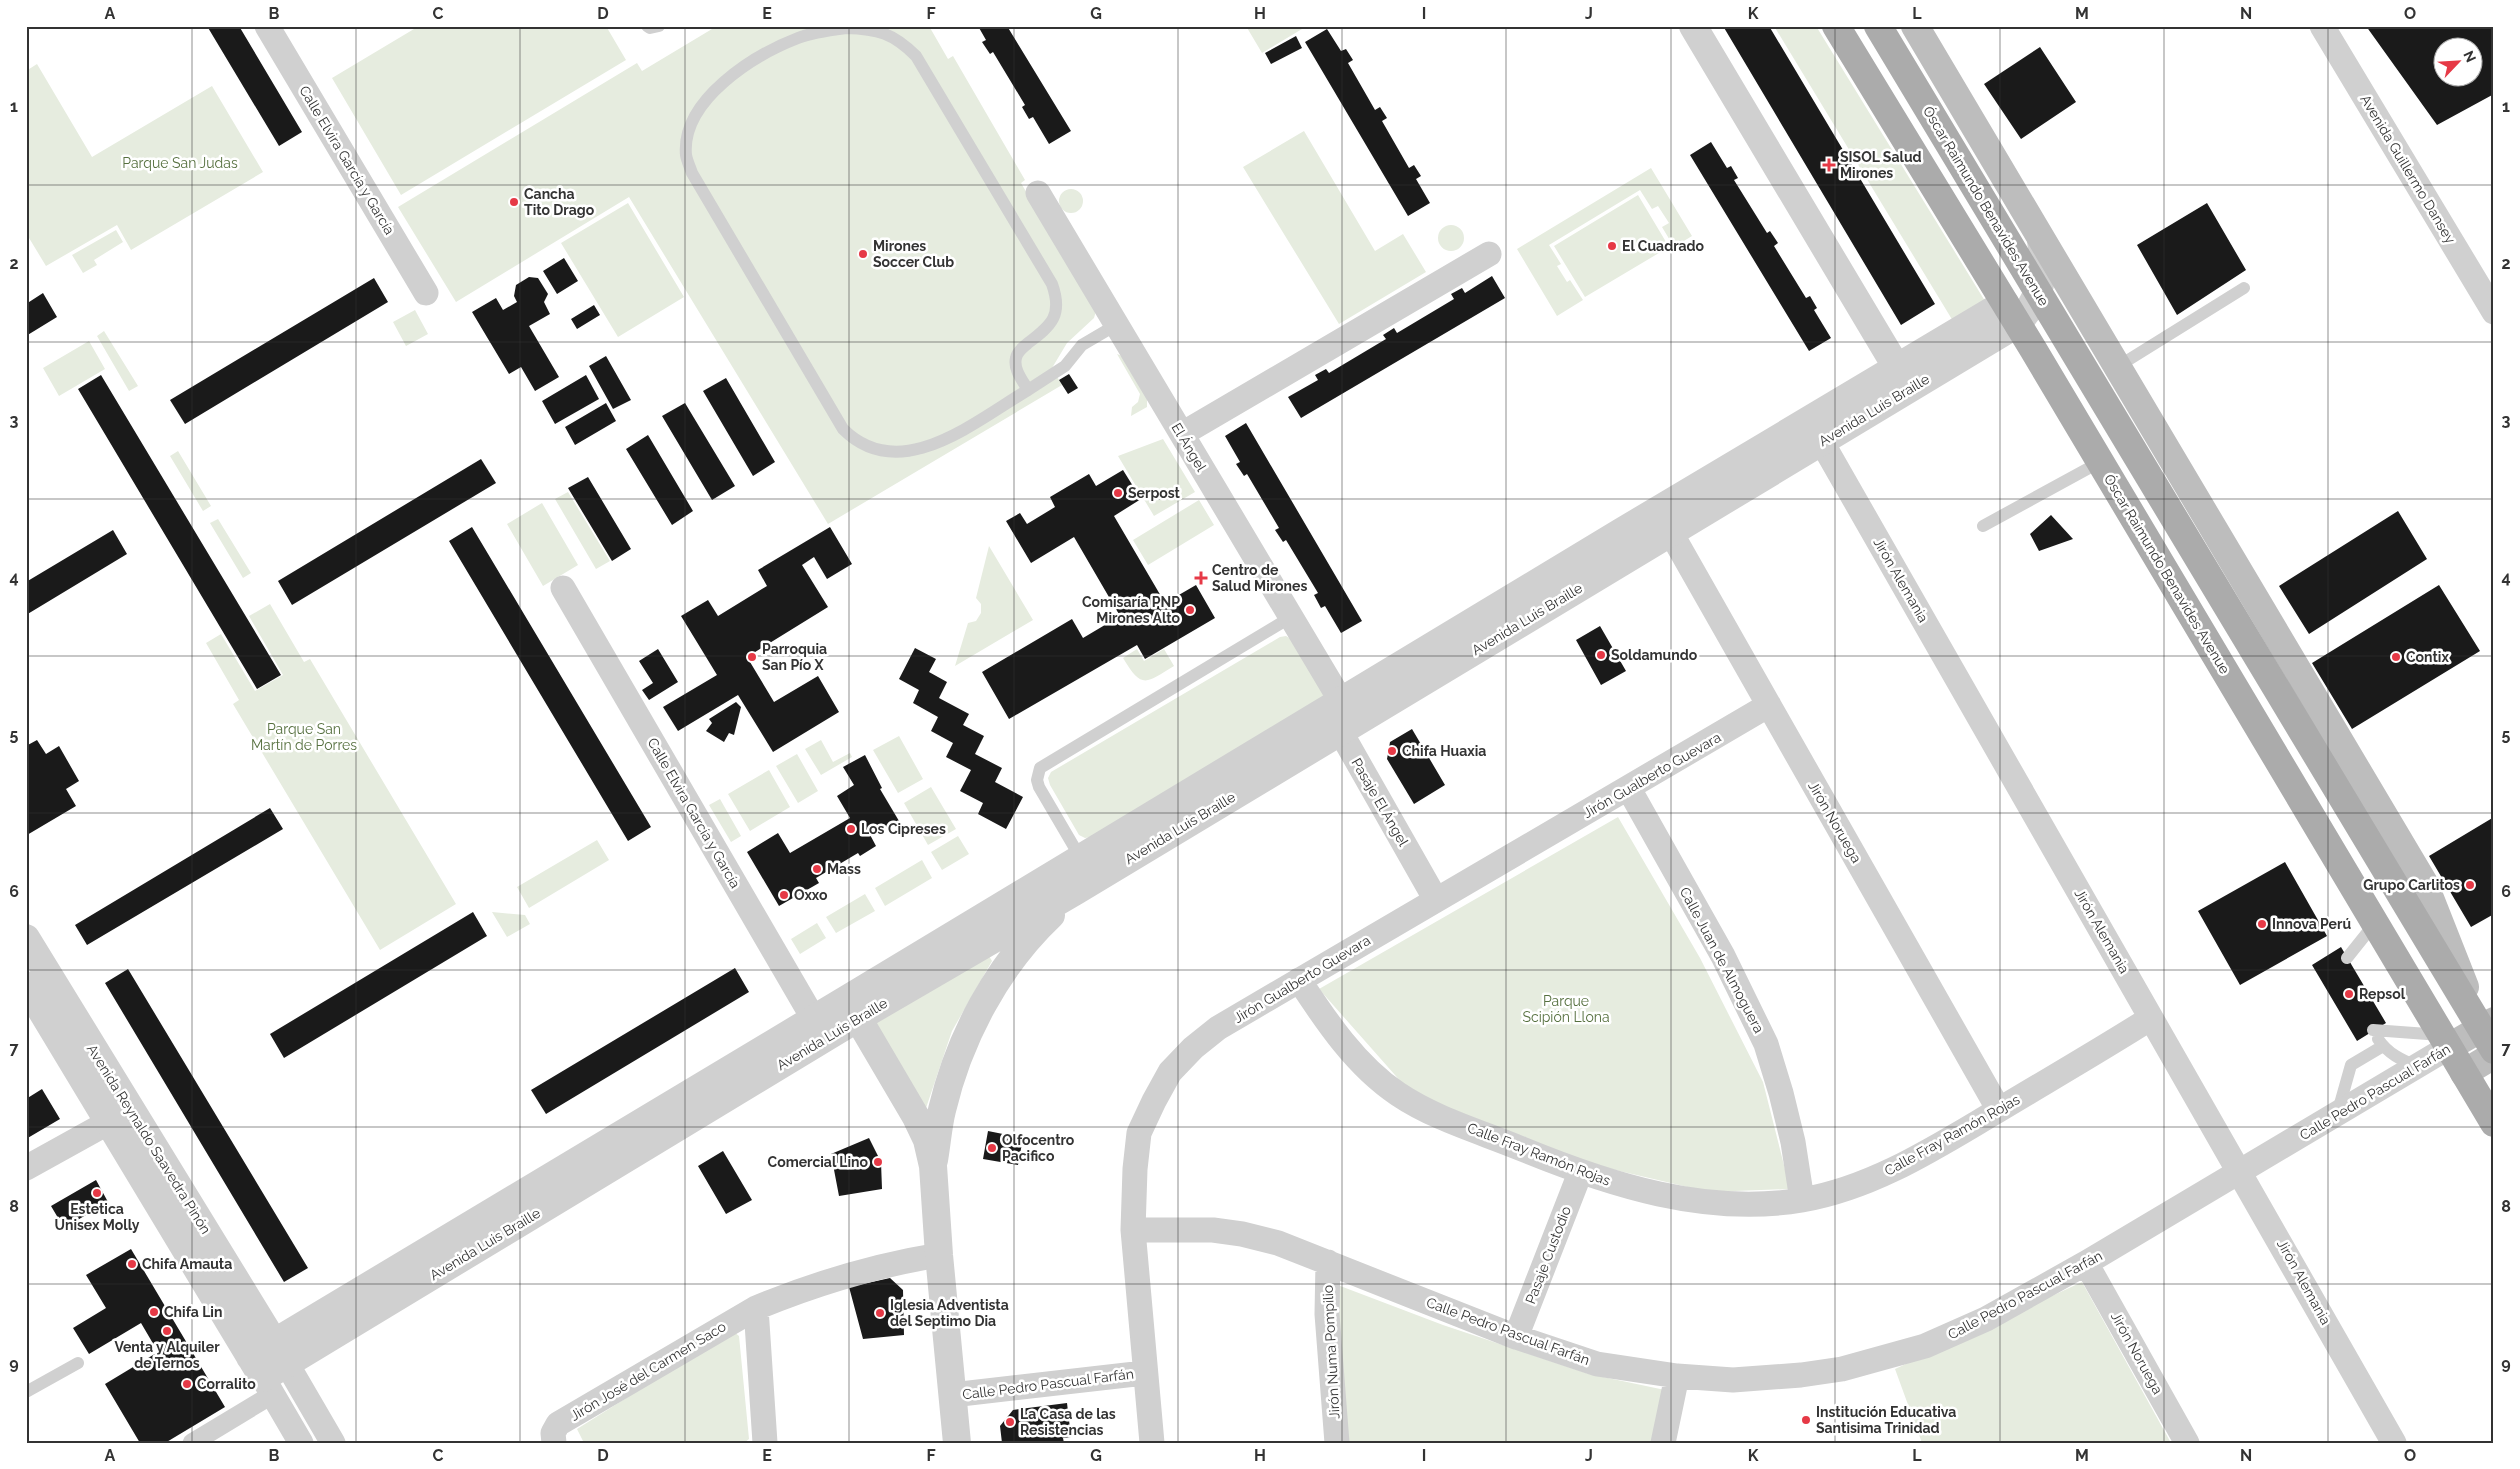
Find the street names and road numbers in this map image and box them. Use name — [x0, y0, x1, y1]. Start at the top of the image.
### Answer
street label: Calle Elvira García y García — [296, 83, 398, 237]
street label: Avenida Guillermo Dansey — [2357, 92, 2459, 247]
street label: Óscar Raimundo Benavides Avenue — [1920, 103, 2053, 309]
street label: Avenida Luis Braille — [1816, 371, 1932, 449]
street label: El Ángel — [1168, 419, 1211, 474]
street label: Óscar Raimundo Benavides Avenue — [2101, 471, 2234, 677]
street label: Jirón Alemania — [1870, 535, 1932, 625]
street label: Avenida Luis Braille — [1469, 580, 1585, 658]
street label: Jirón Gualberto Guevara — [1580, 729, 1724, 821]
street label: Calle Elvira García y García — [644, 735, 744, 891]
street label: Pasaje El Ángel — [1348, 755, 1413, 849]
street label: Jirón Noruega — [1805, 778, 1865, 866]
street label: Avenida Luis Braille — [1122, 789, 1238, 867]
street label: Calle Juan de Almoguera — [1677, 884, 1767, 1036]
street label: Jirón Alemania — [2071, 886, 2133, 976]
street label: Jirón Gualberto Guevara — [1231, 932, 1373, 1026]
street label: Avenida Luis Braille — [774, 995, 890, 1073]
street label: Avenida Reynaldo Saavedra Pinón — [84, 1041, 214, 1237]
street label: Calle Pedro Pascual Farfán — [2297, 1041, 2453, 1143]
street label: Calle Fray Ramón Rojas — [1882, 1091, 2022, 1179]
street label: Calle Fray Ramón Rojas — [1465, 1119, 1613, 1189]
street label: Pasaje Custodio — [1522, 1204, 1574, 1306]
street label: Avenida Luis Braille — [427, 1205, 543, 1283]
street label: Jirón Alemania — [2274, 1237, 2334, 1327]
street label: Calle Pedro Pascual Farfán — [1945, 1247, 2105, 1343]
street label: Jirón Numa Pompilio — [1319, 1284, 1343, 1420]
street label: Calle Pedro Pascual Farfán — [1424, 1294, 1592, 1368]
street label: Jirón Noruega — [2108, 1309, 2166, 1397]
street label: Jirón José del Carmen Saco — [567, 1318, 729, 1424]
street label: Calle Pedro Pascual Farfán — [961, 1366, 1135, 1402]

